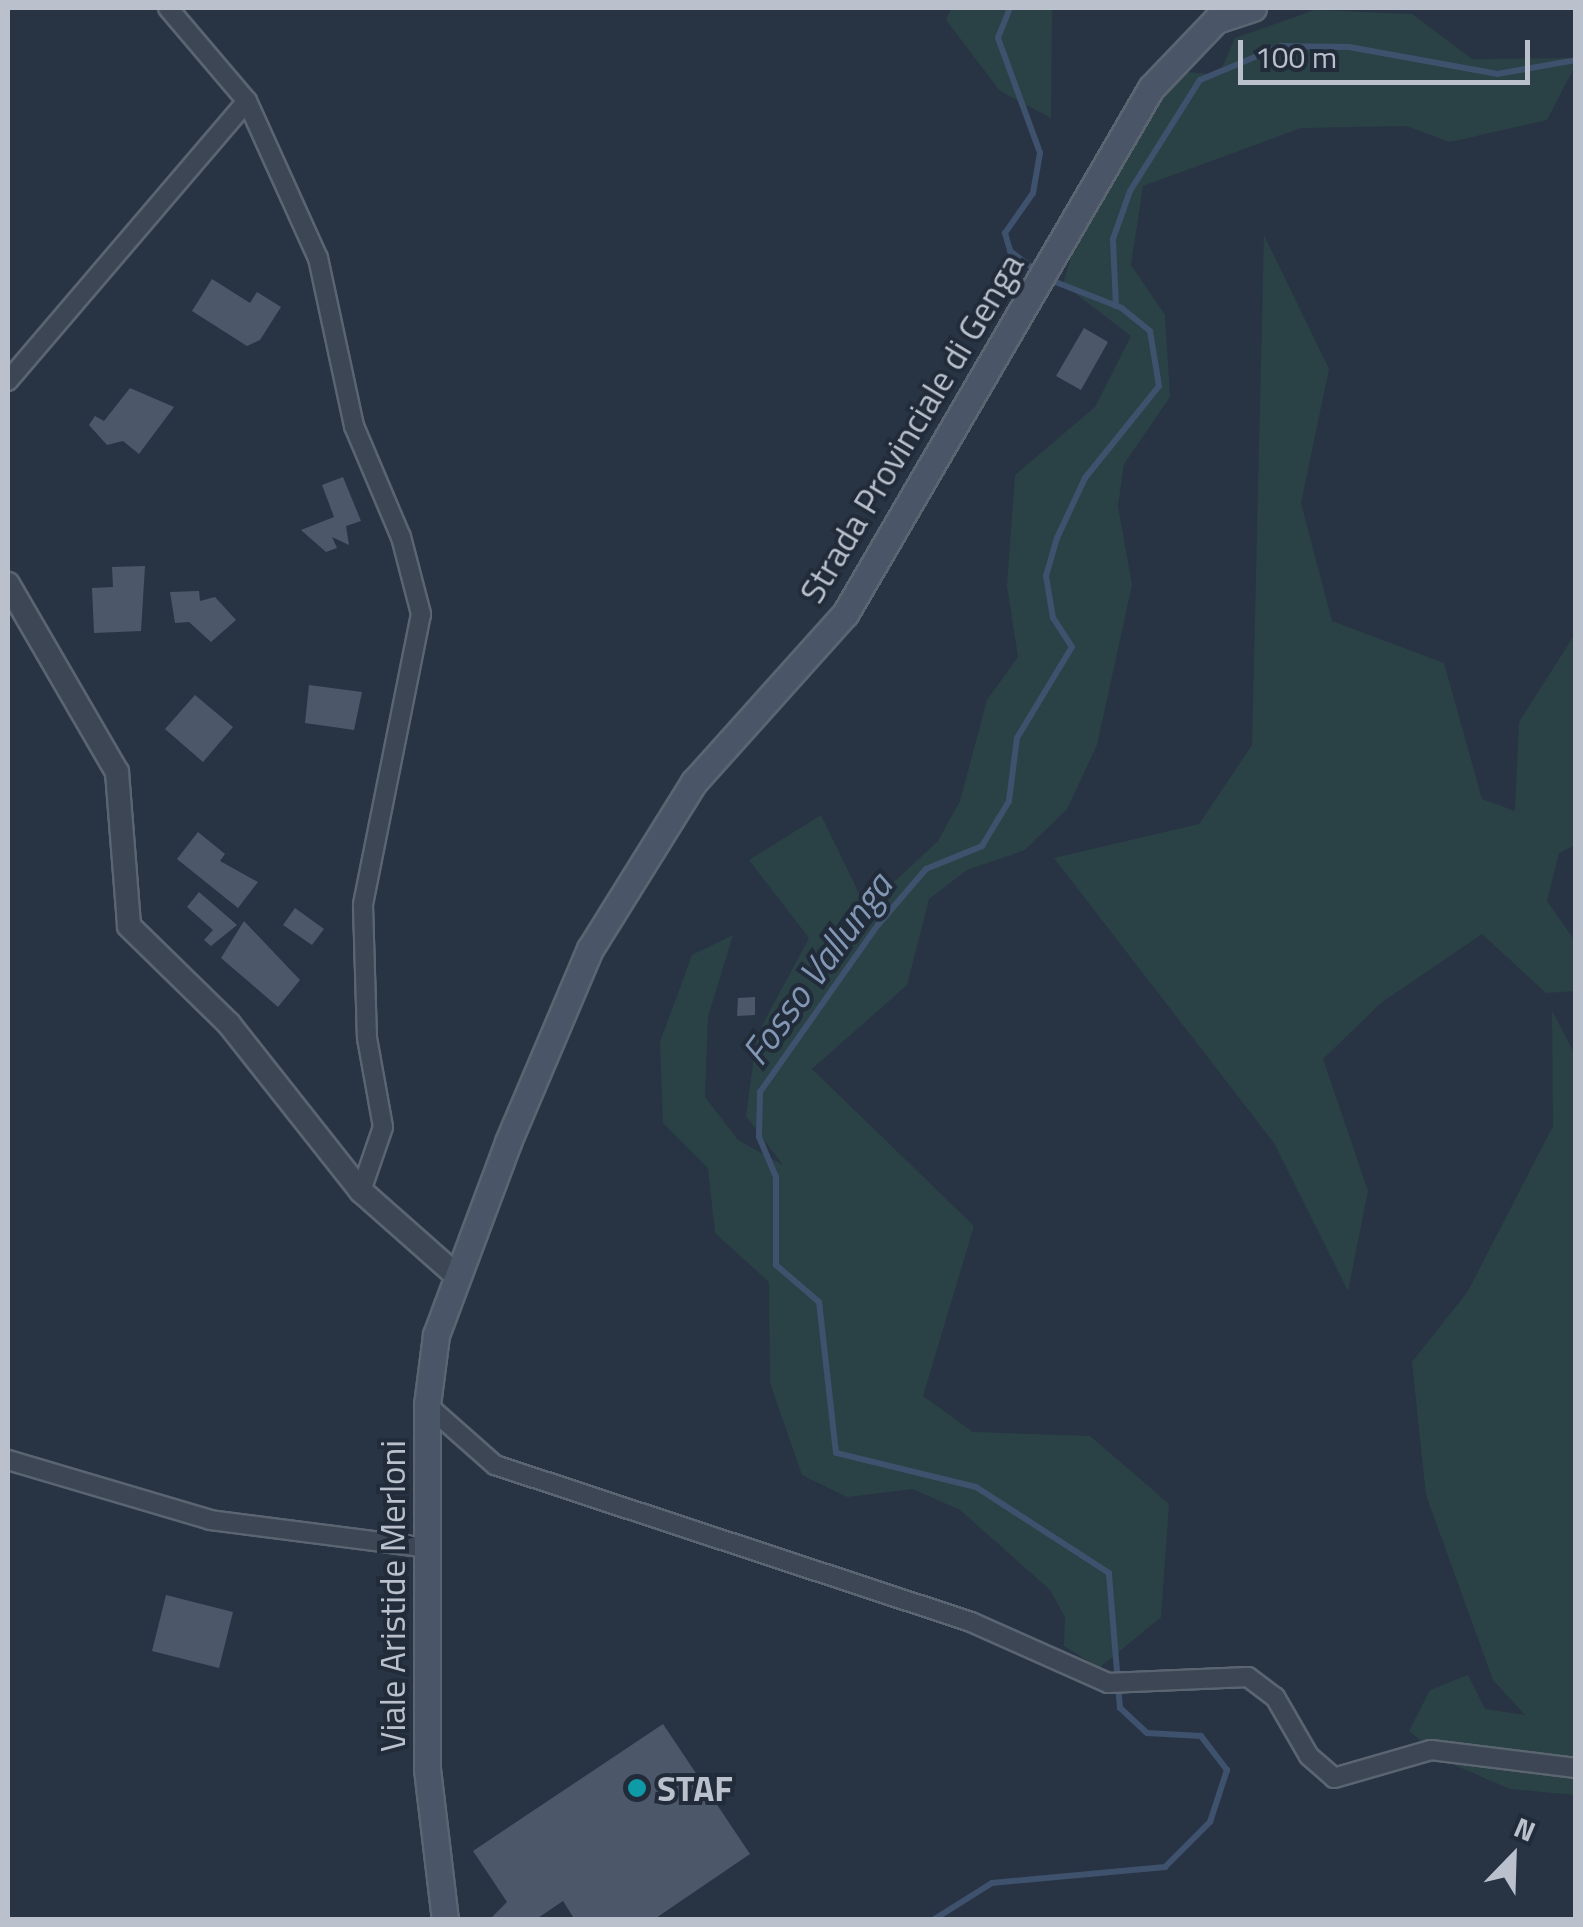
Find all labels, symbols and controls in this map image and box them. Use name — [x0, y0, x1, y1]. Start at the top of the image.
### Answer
scale bar — [1243, 20, 1536, 82]
text: 100 m — [1255, 34, 1337, 80]
street label: Strada Provinciale di Genga — [790, 246, 1032, 610]
water label: Fosso Vallunga — [732, 864, 902, 1074]
street label: Viale Aristide Merloni — [371, 1440, 413, 1752]
place label: STAF — [657, 1767, 733, 1809]
marker: STAF — [626, 1777, 648, 1799]
text: N — [1508, 1805, 1542, 1853]
north arrow — [1463, 1807, 1563, 1907]

